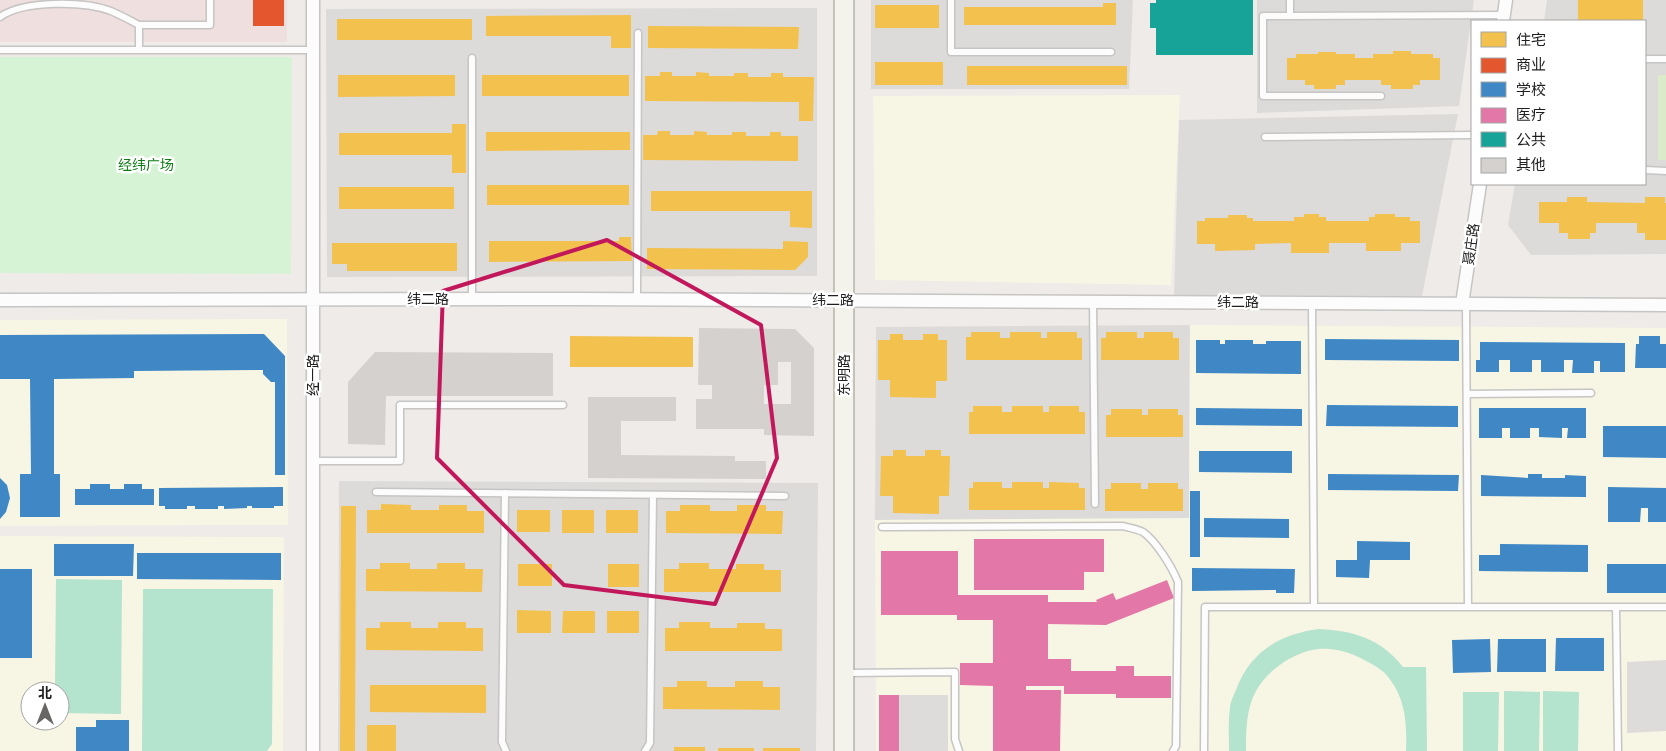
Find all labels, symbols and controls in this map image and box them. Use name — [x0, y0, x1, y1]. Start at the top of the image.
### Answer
legend — [1471, 20, 1646, 185]
text: 住宅 — [1516, 30, 1546, 49]
text: 商业 — [1516, 55, 1546, 74]
text: 学校 — [1516, 80, 1546, 99]
text: 医疗 — [1516, 105, 1546, 124]
text: 公共 — [1516, 130, 1546, 149]
text: 其他 — [1516, 155, 1546, 174]
park label: 经纬广场 — [118, 156, 174, 174]
street label: 聂庄路 — [1459, 222, 1483, 266]
street label: 纬二路 — [407, 290, 449, 308]
street label: 纬二路 — [812, 291, 854, 309]
street label: 纬二路 — [1217, 293, 1259, 311]
street label: 经一路 — [304, 354, 322, 396]
street label: 东明路 — [835, 354, 853, 396]
north arrow — [20, 681, 70, 731]
text: 北 — [38, 684, 52, 702]

